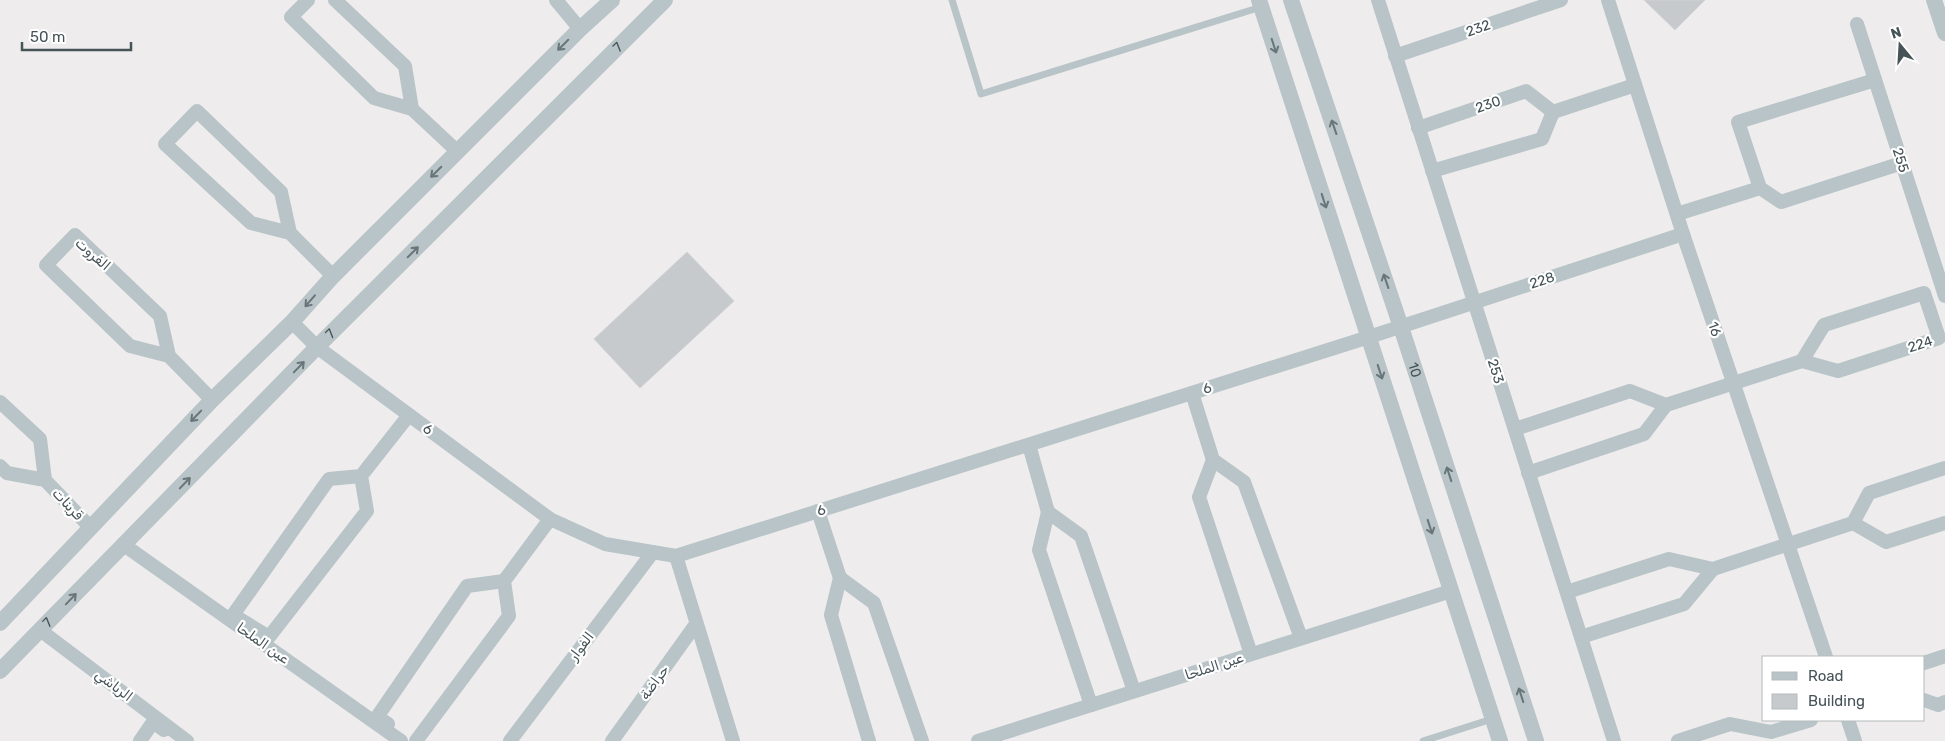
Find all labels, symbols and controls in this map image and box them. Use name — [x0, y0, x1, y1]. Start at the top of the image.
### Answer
street label: 232 — [1464, 16, 1493, 41]
scale bar — [22, 20, 131, 52]
north arrow — [1875, 20, 1925, 70]
text: N — [1889, 23, 1904, 43]
text: 50 m — [30, 28, 65, 46]
one-way arrow — [1270, 38, 1279, 54]
one-way arrow — [557, 39, 570, 51]
street label: 7 — [610, 39, 627, 56]
street label: 230 — [1473, 92, 1503, 117]
one-way arrow — [1329, 119, 1338, 135]
street label: 255 — [1889, 146, 1912, 175]
one-way arrow — [430, 166, 442, 179]
one-way arrow — [1320, 193, 1330, 209]
street label: الفروت — [72, 234, 114, 274]
one-way arrow — [407, 245, 419, 258]
street label: 228 — [1527, 268, 1557, 292]
one-way arrow — [1381, 273, 1390, 289]
one-way arrow — [305, 295, 316, 308]
street label: 16 — [1704, 320, 1725, 339]
street label: 7 — [322, 326, 339, 343]
street label: 224 — [1906, 332, 1935, 356]
street label: 253 — [1484, 357, 1507, 386]
street label: 10 — [1404, 360, 1425, 380]
one-way arrow — [292, 361, 304, 373]
one-way arrow — [1376, 364, 1385, 379]
street label: 6 — [1201, 379, 1214, 398]
one-way arrow — [190, 410, 202, 423]
street label: 6 — [419, 420, 436, 439]
one-way arrow — [1444, 466, 1453, 482]
one-way arrow — [179, 476, 191, 489]
street label: قرينات — [49, 485, 87, 524]
street label: 6 — [815, 501, 828, 520]
one-way arrow — [1426, 518, 1435, 534]
one-way arrow — [65, 592, 77, 605]
street label: 7 — [39, 614, 57, 631]
street label: عين الملحا — [233, 619, 293, 668]
street label: الفوار — [565, 629, 598, 665]
street label: عين الملحا — [1183, 649, 1246, 684]
legend — [1762, 656, 1925, 721]
street label: حراضة — [636, 661, 673, 703]
street label: الرياشي — [90, 666, 136, 707]
text: Road — [1808, 667, 1844, 685]
one-way arrow — [1516, 687, 1525, 703]
text: Building — [1808, 692, 1865, 710]

